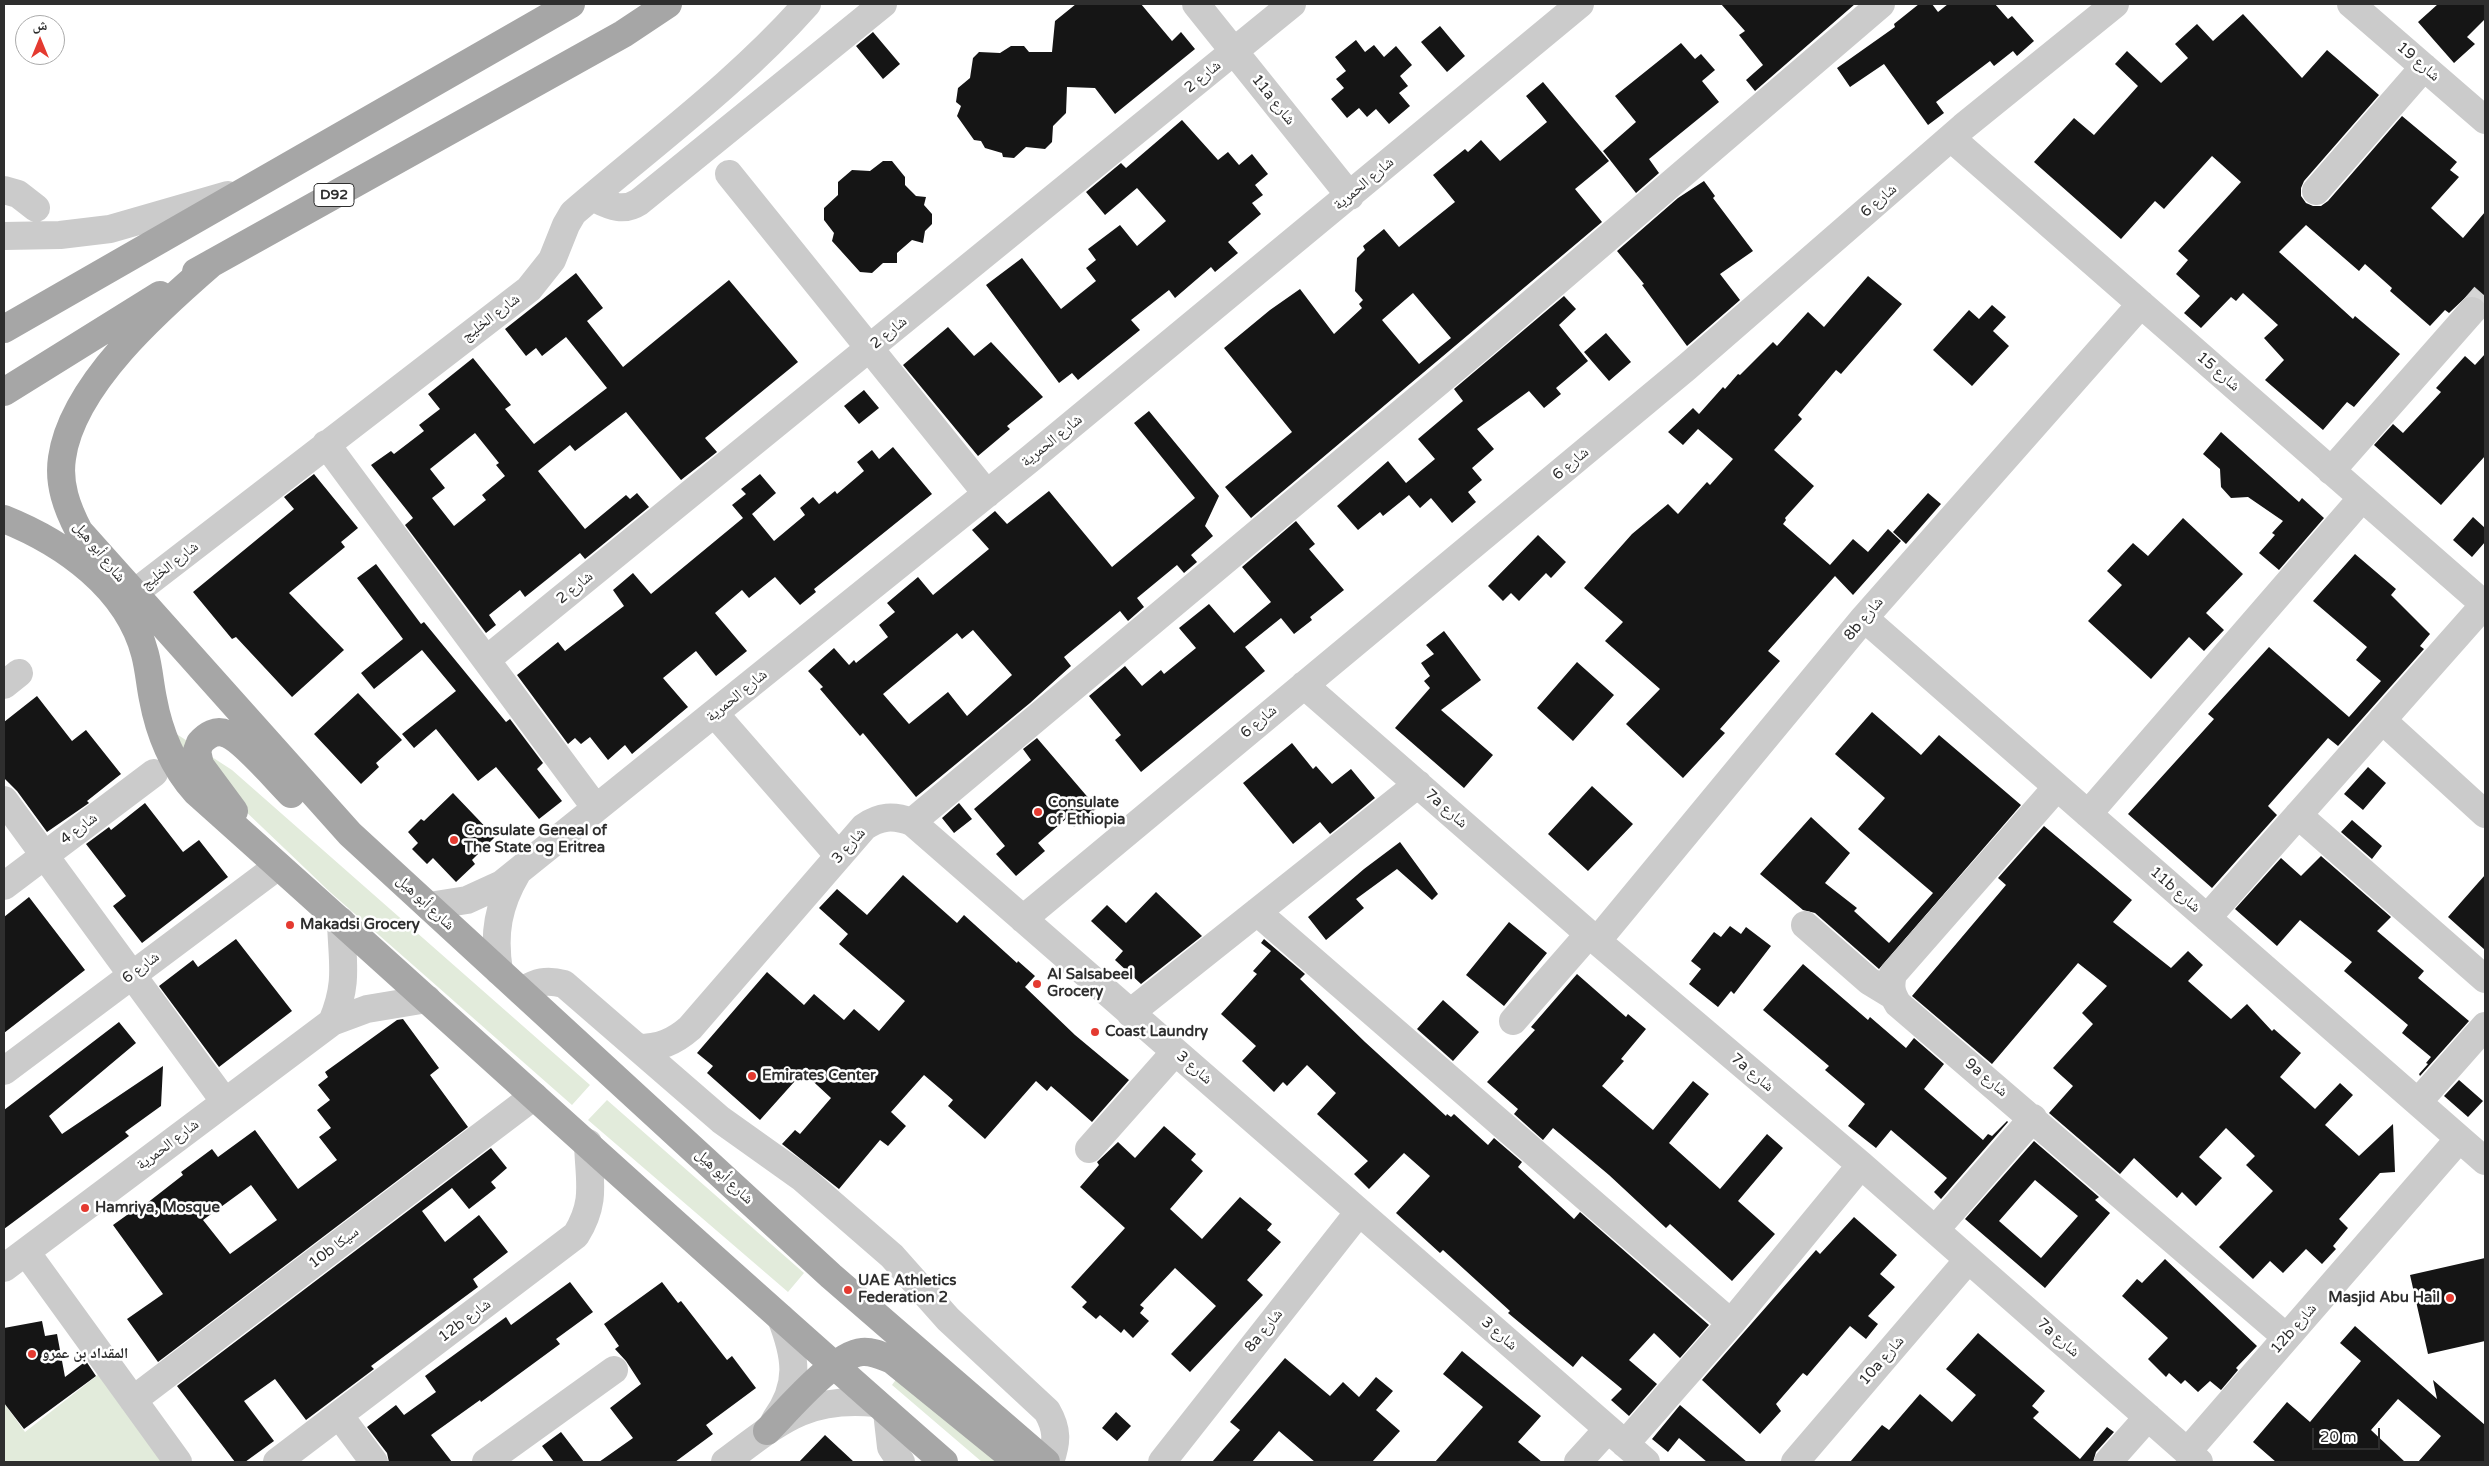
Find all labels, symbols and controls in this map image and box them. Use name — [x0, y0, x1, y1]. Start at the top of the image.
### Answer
north arrow — [15, 15, 65, 65]
text: ش — [33, 17, 47, 34]
street label: شارع 19 — [2393, 38, 2443, 86]
street label: شارع 2 — [1181, 57, 1225, 97]
street label: 11a شارع — [1247, 71, 1299, 129]
street label: شارع الحمرية — [1330, 154, 1398, 214]
street label: شارع 6 — [1857, 180, 1901, 222]
road number: D92 — [314, 184, 354, 206]
street label: شارع الخليج — [458, 290, 524, 346]
street label: شارع 2 — [867, 313, 911, 353]
street label: شارع 15 — [2193, 348, 2243, 396]
street label: شارع الحمرية — [1018, 411, 1086, 471]
street label: شارع 6 — [1549, 444, 1593, 484]
street label: شارع أبو هيل — [69, 518, 129, 586]
street label: شارع الخليج — [138, 538, 202, 594]
street label: شارع 2 — [553, 568, 597, 608]
street label: 8b شارع — [1841, 594, 1887, 644]
street label: شارع الحمرية — [703, 666, 771, 726]
street label: شارع 6 — [1237, 702, 1281, 742]
street label: 7a شارع — [1421, 786, 1471, 832]
place label: Consulate of Ethiopia — [1048, 794, 1125, 829]
marker: Consulate of Ethiopia — [1032, 806, 1044, 818]
street label: شارع 4 — [57, 809, 101, 849]
place label: Consulate Geneal of The State og Eritrea — [464, 822, 607, 857]
street label: شارع 3 — [828, 824, 870, 868]
marker: Consulate Geneal of The State og Eritrea — [448, 834, 460, 846]
street label: 11b شارع — [2146, 863, 2204, 917]
street label: شارع أبو هيل — [392, 872, 458, 934]
place label: Makadsi Grocery — [300, 916, 420, 934]
marker: Makadsi Grocery — [284, 919, 296, 931]
street label: شارع 6 — [119, 948, 163, 988]
place label: Al Salsabeel Grocery — [1047, 966, 1133, 1001]
marker: Al Salsabeel Grocery — [1031, 978, 1043, 990]
place label: Coast Laundry — [1105, 1023, 1208, 1041]
marker: Coast Laundry — [1089, 1026, 1101, 1038]
street label: شارع 3 — [1172, 1047, 1216, 1089]
street label: 7a شارع — [1727, 1050, 1777, 1096]
street label: 9a شارع — [1961, 1055, 2011, 1101]
place label: Emirates Center — [762, 1067, 876, 1085]
marker: Emirates Center — [746, 1070, 758, 1082]
street label: شارع الحمرية — [133, 1116, 203, 1174]
street label: شارع أبو هيل — [691, 1146, 757, 1208]
place label: Hamriya, Mosque — [95, 1199, 220, 1217]
marker: Hamriya, Mosque — [79, 1202, 91, 1214]
street label: 10b سيكا — [305, 1223, 363, 1273]
place label: UAE Athletics Federation 2 — [858, 1272, 956, 1307]
marker: UAE Athletics Federation 2 — [842, 1284, 854, 1296]
place label: Masjid Abu Hail — [2328, 1289, 2440, 1307]
marker: Masjid Abu Hail — [2444, 1292, 2456, 1304]
street label: 12b شارع — [435, 1296, 495, 1346]
street label: 12b شارع — [2267, 1300, 2321, 1358]
street label: 8a شارع — [1241, 1306, 1287, 1356]
street label: شارع 3 — [1477, 1313, 1521, 1355]
street label: 7a شارع — [2033, 1315, 2083, 1361]
street label: 10a شارع — [1856, 1333, 1908, 1389]
place label: المقداد بن عمرو — [42, 1345, 128, 1363]
marker: المقداد بن عمرو — [26, 1348, 38, 1360]
scale bar — [2314, 1418, 2382, 1450]
text: 20 m — [2320, 1428, 2357, 1446]

